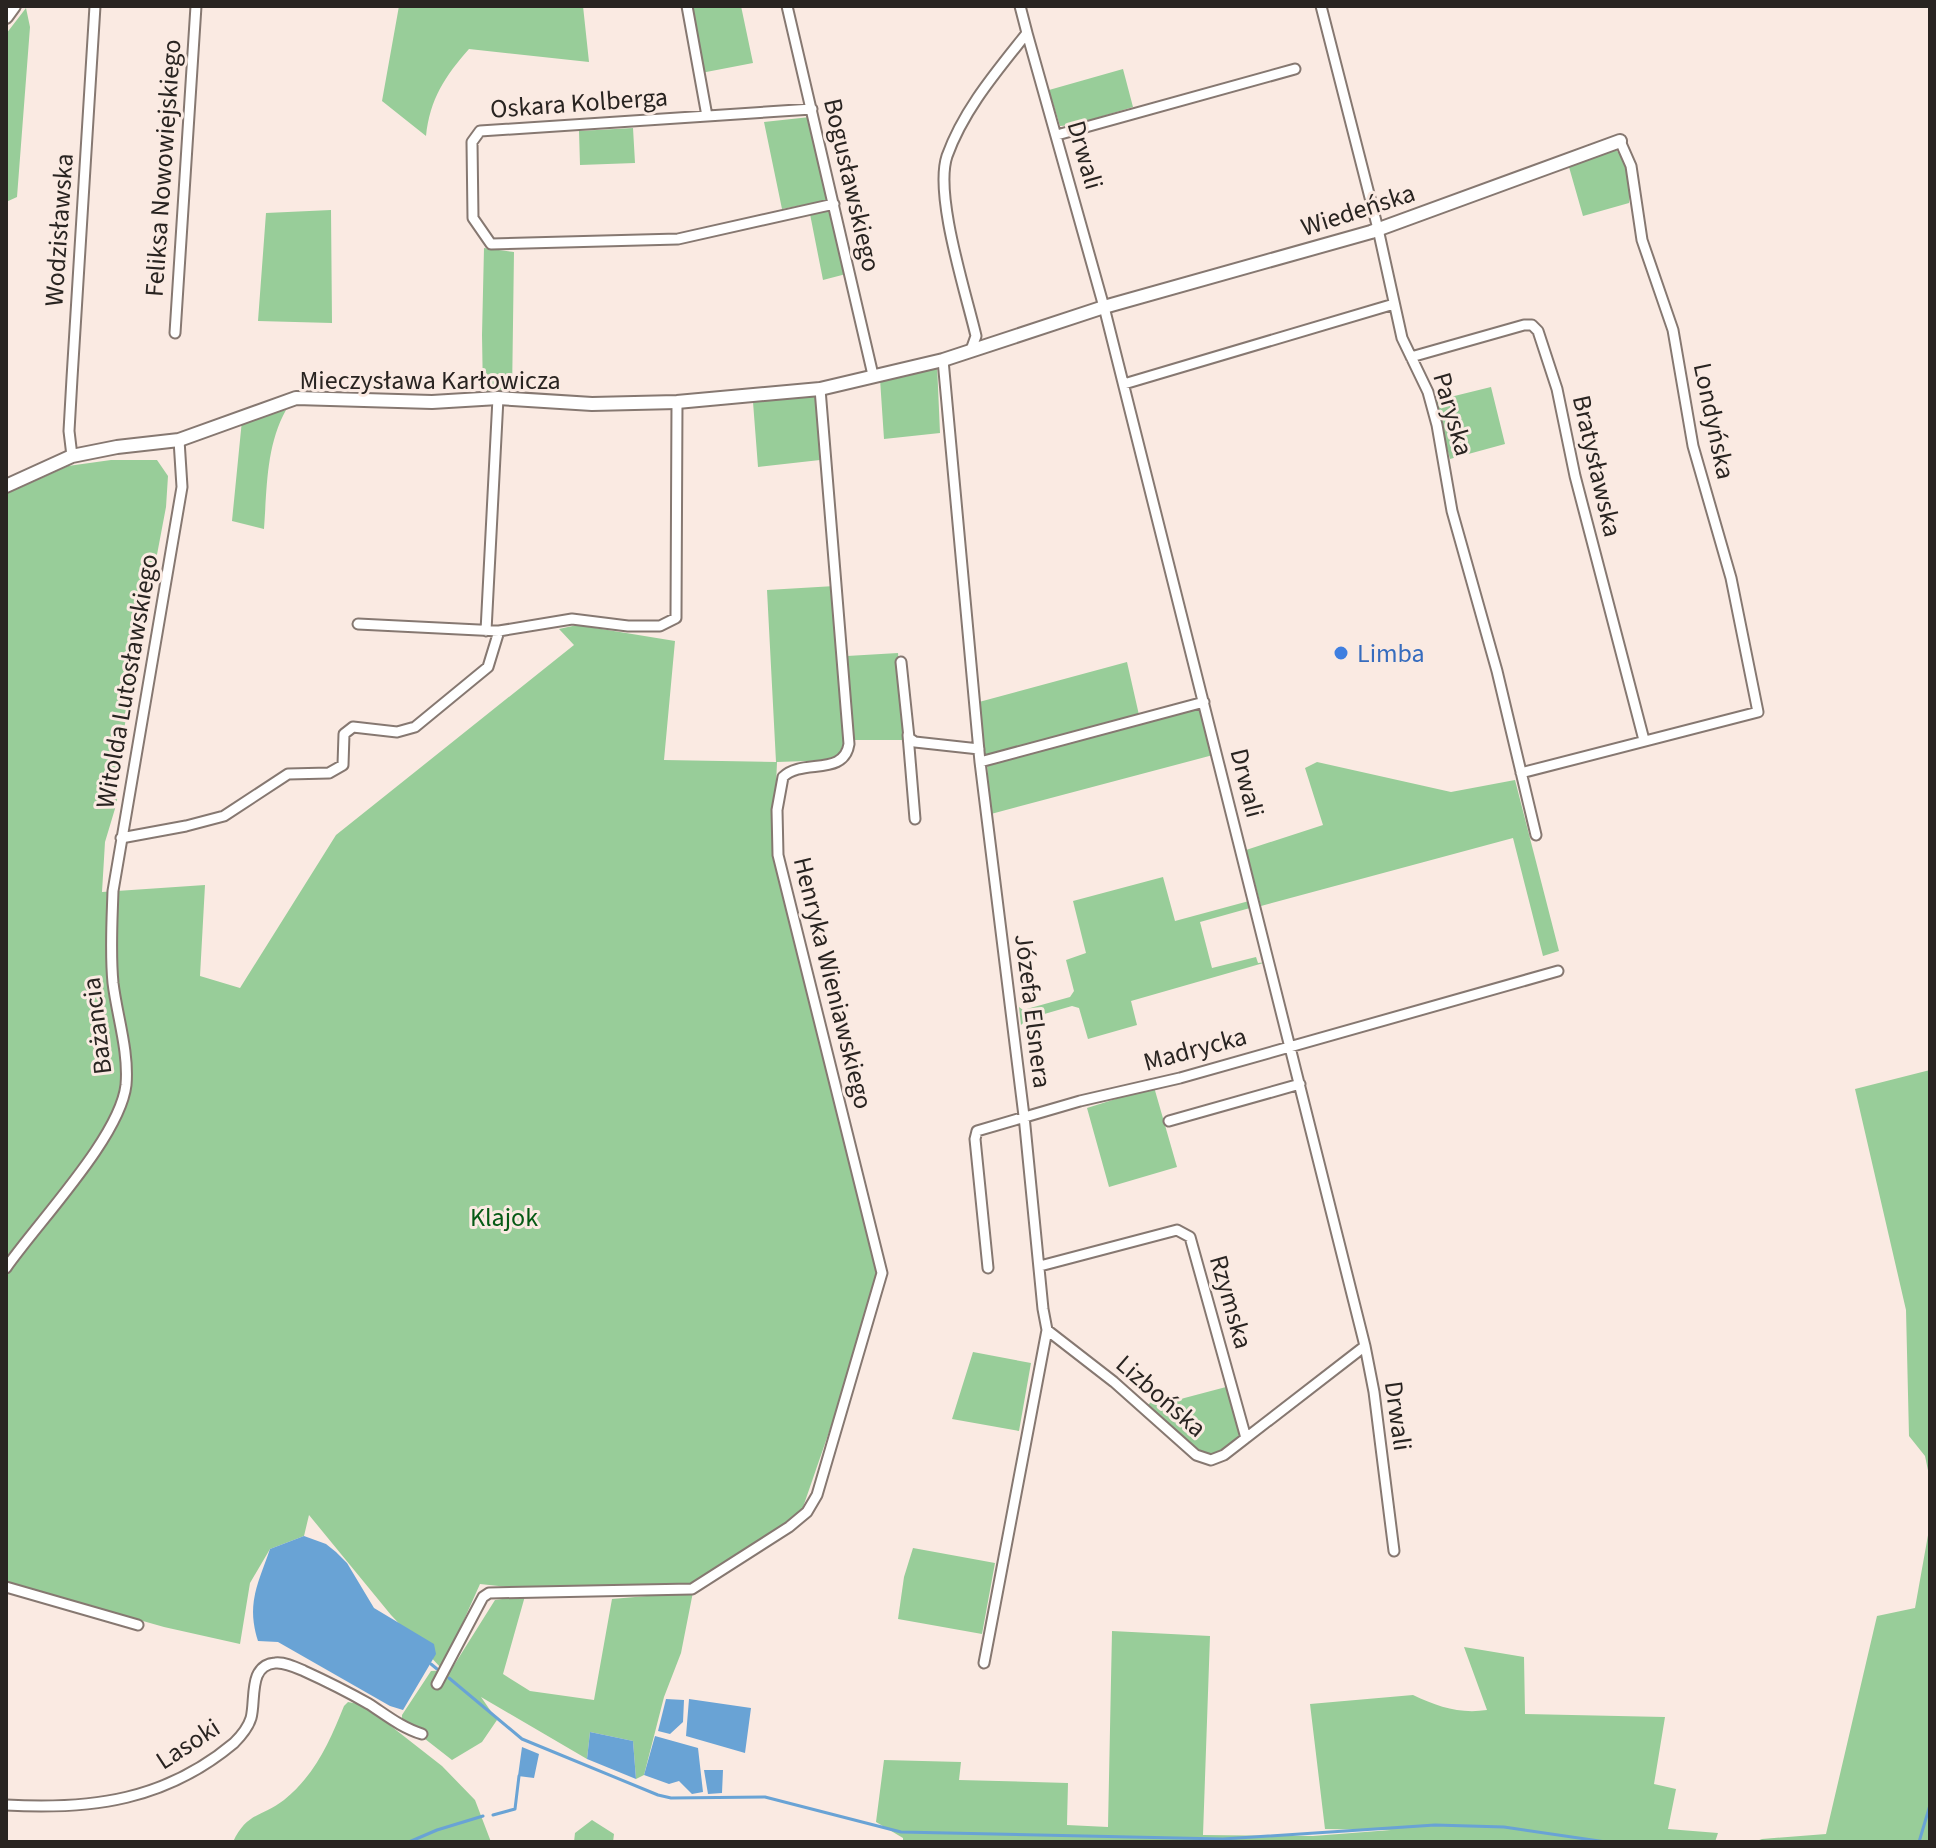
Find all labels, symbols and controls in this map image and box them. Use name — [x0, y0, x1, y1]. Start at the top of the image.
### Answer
street label: Feliksa Nowowiejskiego — [136, 38, 190, 298]
street label: Oskara Kolberga — [489, 78, 669, 128]
street label: Bogusławskiego — [814, 95, 890, 275]
street label: Drwali — [1058, 116, 1112, 194]
street label: Wodzisławska — [35, 152, 83, 308]
street label: Wiedeńska — [1296, 174, 1420, 246]
street label: Londyńska — [1684, 359, 1744, 483]
street label: Mieczysława Karłowicza — [299, 362, 561, 399]
street label: Paryska — [1423, 368, 1483, 460]
street label: Bratysławska — [1563, 391, 1631, 541]
street label: Witolda Lutosławskiego — [86, 551, 168, 811]
place label: Limba — [1357, 635, 1425, 672]
marker: Limba — [1332, 644, 1350, 662]
street label: Drwali — [1221, 745, 1273, 821]
street label: Henryka Wieniawskiego — [784, 853, 882, 1113]
street label: Józefa Elsnera — [1005, 932, 1061, 1090]
street label: Bażancia — [73, 975, 121, 1077]
street label: Madrycka — [1139, 1017, 1251, 1081]
park label: Klajok — [470, 1199, 538, 1236]
street label: Rzymska — [1200, 1251, 1262, 1353]
street label: Lizbońska — [1108, 1346, 1214, 1446]
street label: Drwali — [1375, 1379, 1421, 1453]
street label: Lasoki — [149, 1709, 227, 1779]

